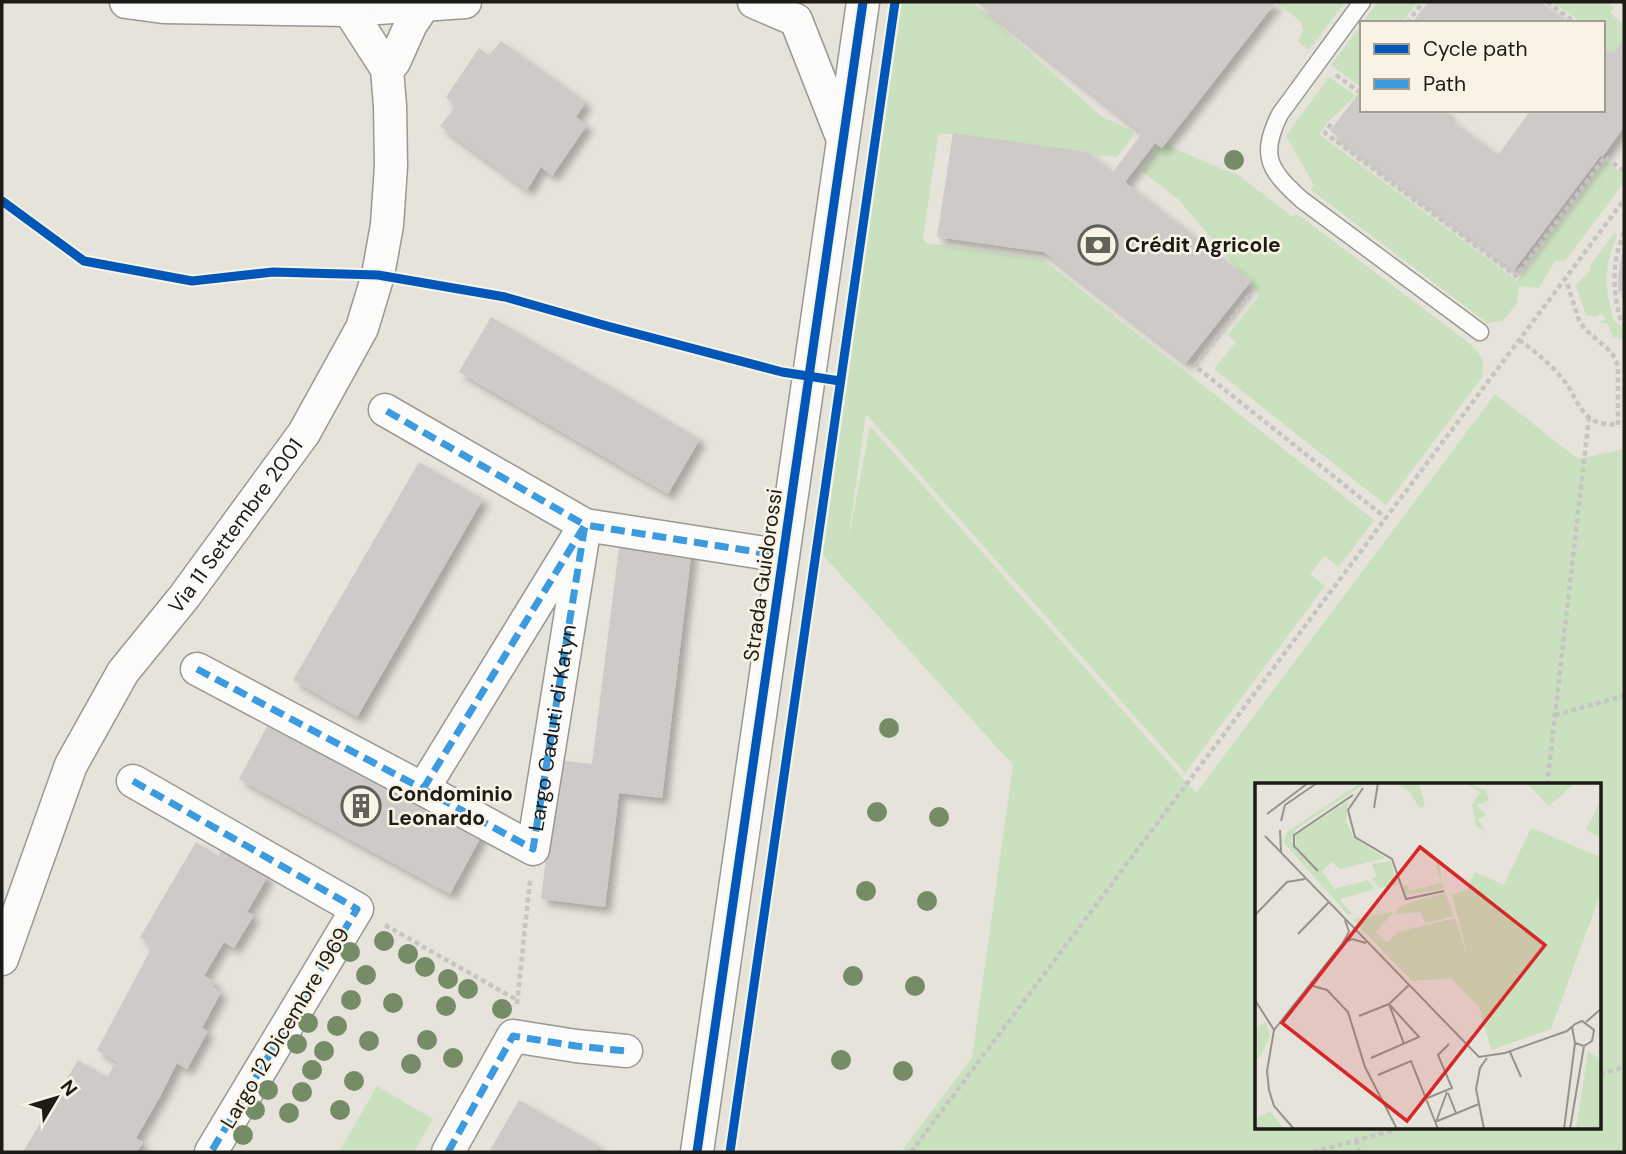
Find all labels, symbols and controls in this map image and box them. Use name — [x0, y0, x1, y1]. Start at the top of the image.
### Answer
legend — [1360, 21, 1605, 112]
text: Cycle path — [1423, 35, 1528, 63]
text: Path — [1423, 70, 1466, 98]
bank icon: Crédit Agricole — [1077, 224, 1119, 266]
place label: Crédit Agricole — [1125, 231, 1281, 259]
street label: Via 11 Settembre 2001 — [162, 433, 309, 619]
street label: Strada Guidorossi — [737, 487, 789, 663]
street label: Largo Caduti di Katyn — [522, 622, 583, 833]
place label: Condominio Leonardo — [388, 780, 513, 832]
inset map — [1255, 783, 1602, 1130]
building icon: Condominio Leonardo — [340, 785, 382, 827]
street label: Largo 12 Dicembre 1969 — [214, 922, 356, 1134]
north arrow — [21, 1063, 91, 1133]
text: N — [55, 1075, 83, 1101]

